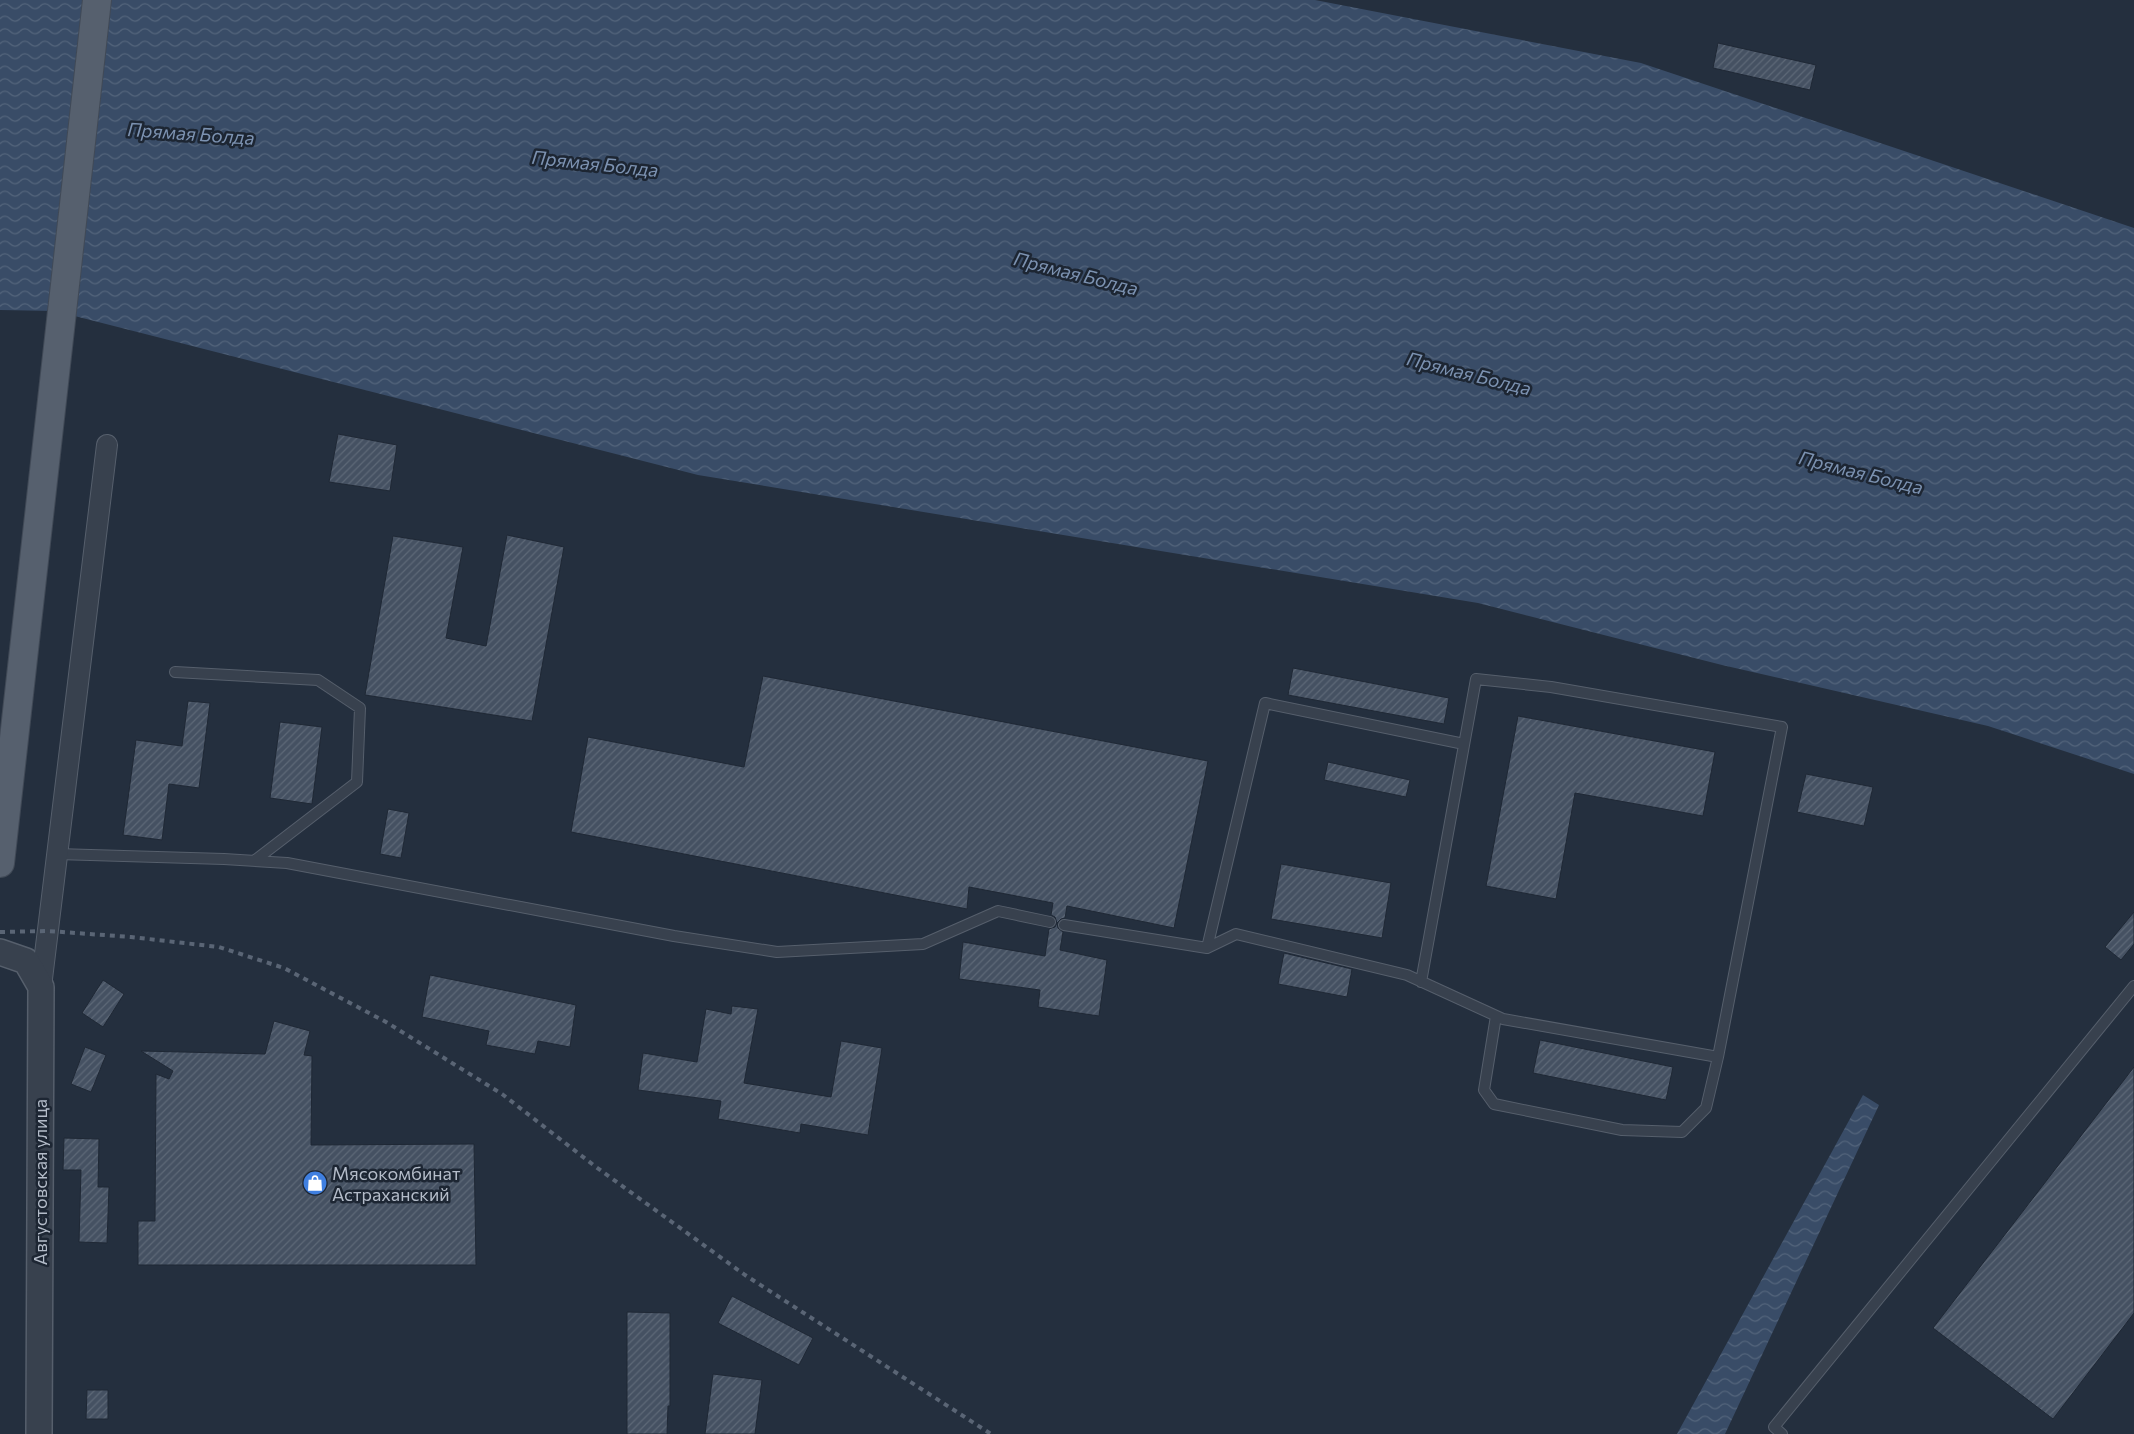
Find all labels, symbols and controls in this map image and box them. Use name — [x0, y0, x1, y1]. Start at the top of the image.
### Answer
water label: Прямая Болда — [127, 117, 255, 149]
water label: Прямая Болда — [530, 145, 660, 181]
water label: Прямая Болда — [1011, 246, 1141, 300]
water label: Прямая Болда — [1404, 346, 1534, 400]
water label: Прямая Болда — [1796, 445, 1926, 499]
street label: Августовская улица — [29, 1099, 51, 1265]
place label: Мясокомбинат Астраханский — [332, 1162, 461, 1205]
shop icon: Мясокомбинат Астраханский — [302, 1170, 328, 1196]

